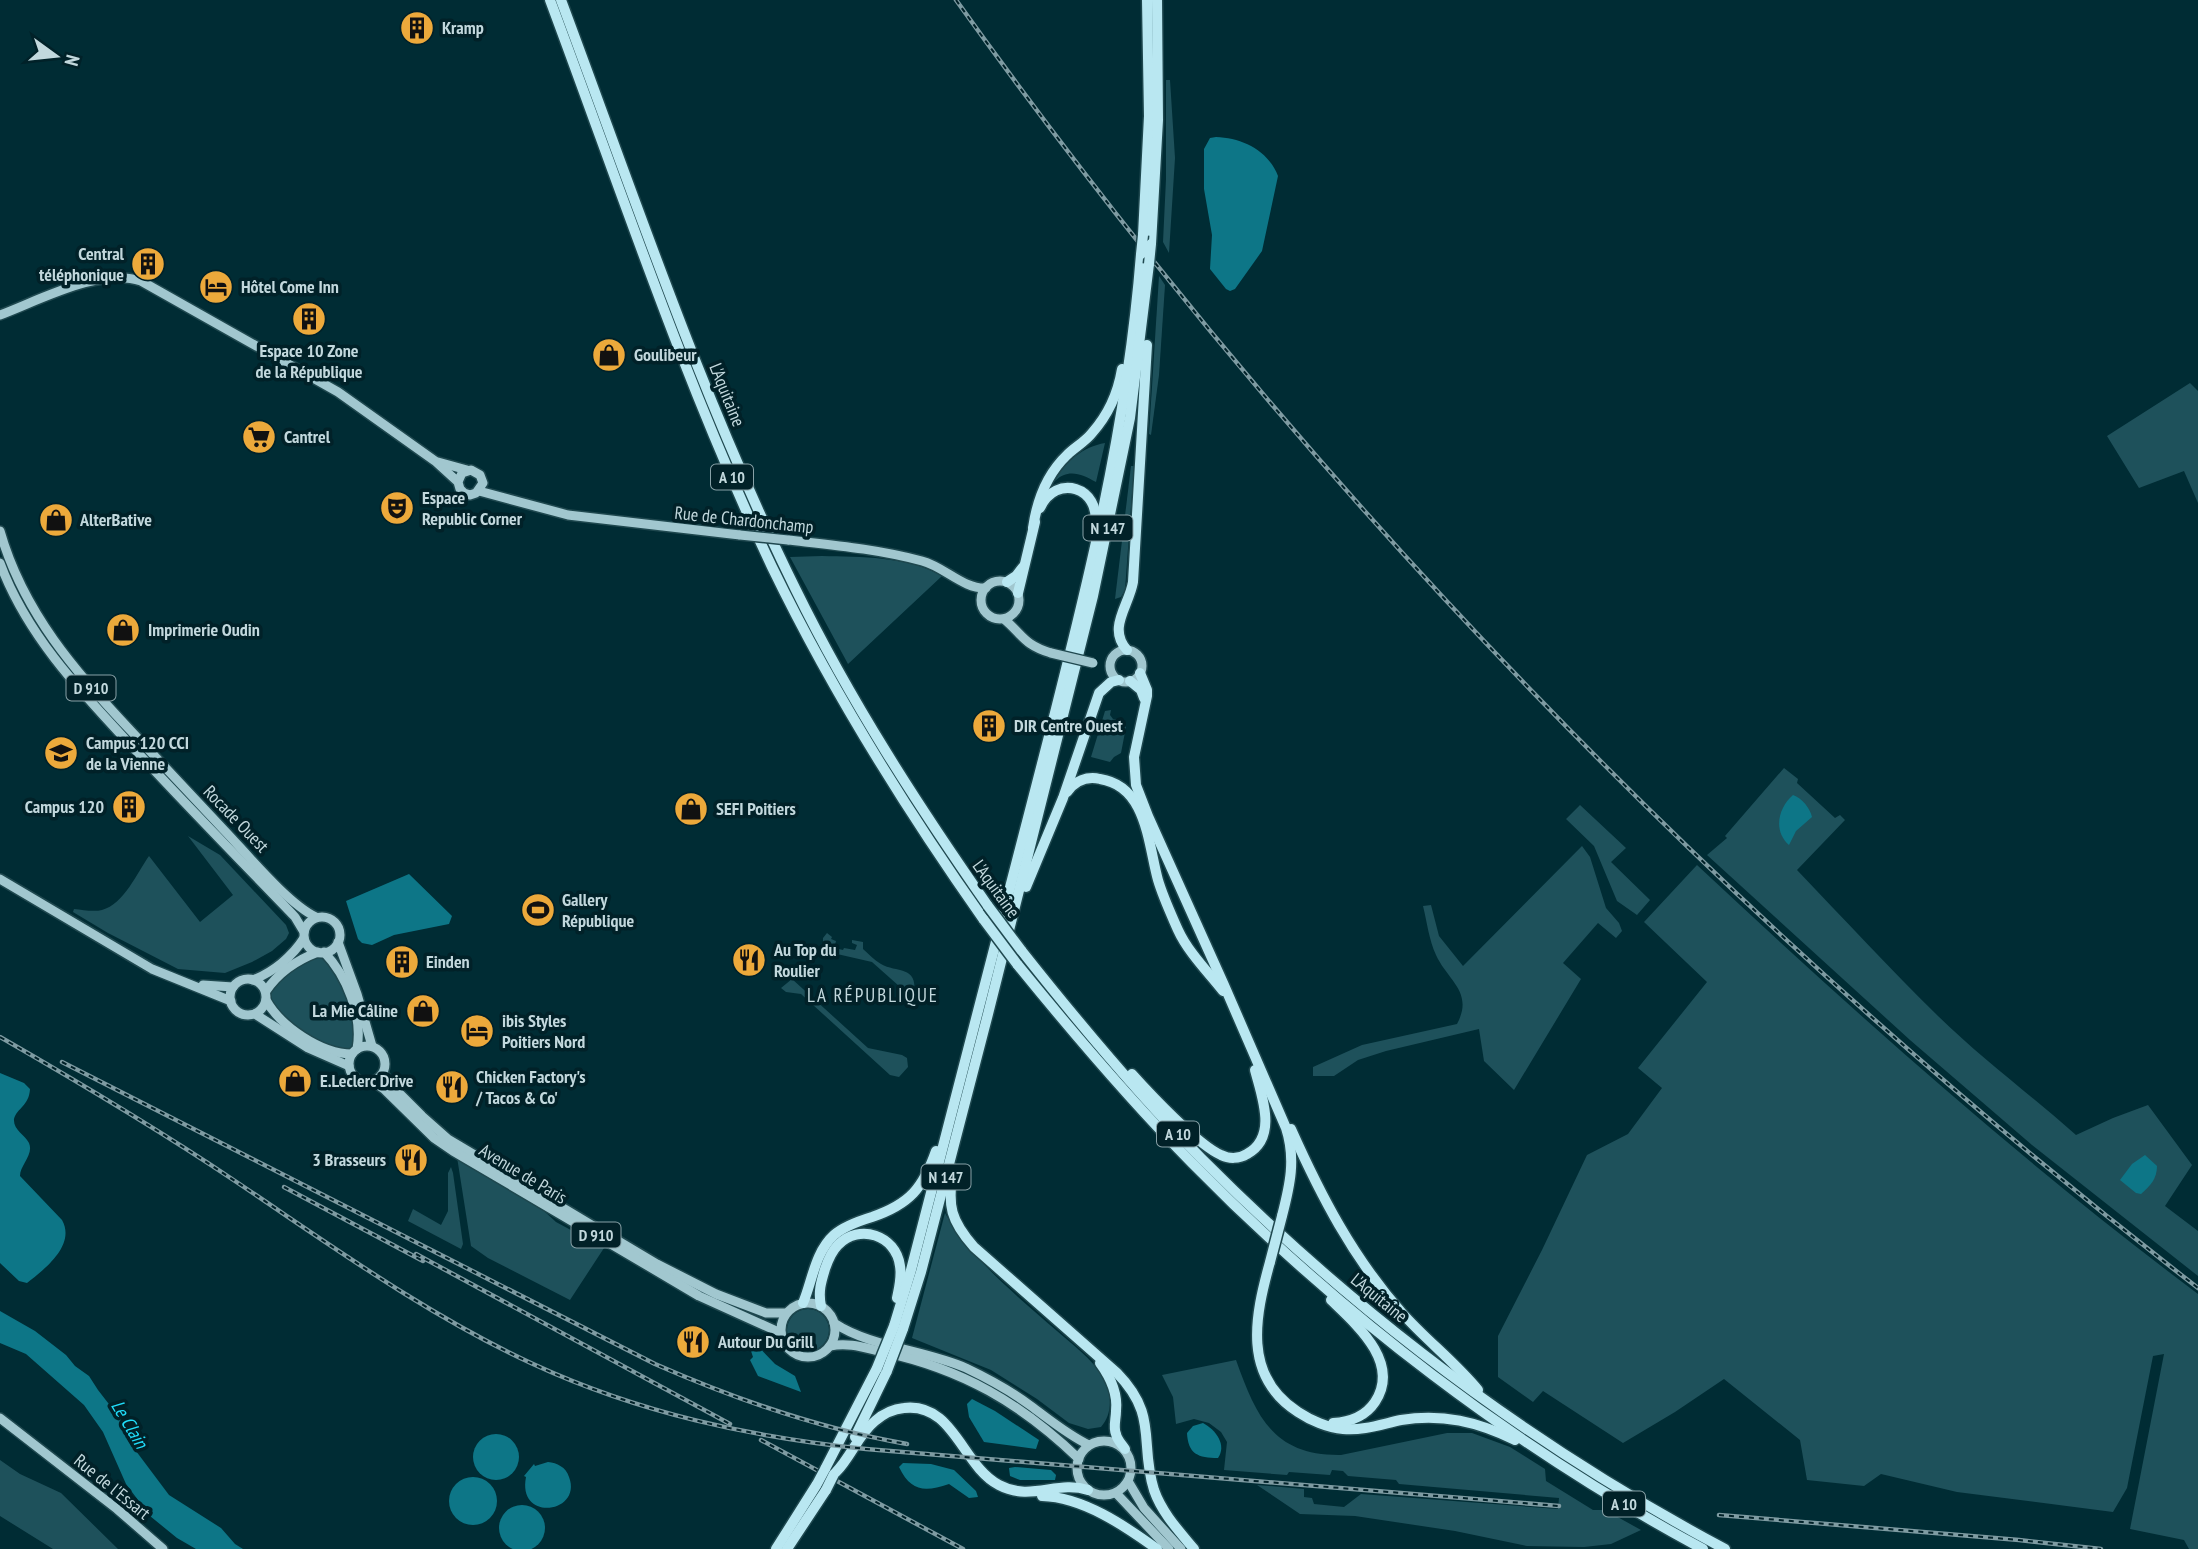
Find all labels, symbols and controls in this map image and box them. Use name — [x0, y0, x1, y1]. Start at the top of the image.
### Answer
building icon: Kramp — [398, 9, 436, 47]
place label: Kramp — [442, 16, 484, 39]
north arrow — [21, 21, 91, 91]
text: N — [60, 52, 85, 68]
place label: Central téléphonique — [39, 242, 125, 286]
building icon: Central téléphonique — [129, 245, 167, 283]
hotel icon: Hôtel Come Inn — [197, 268, 235, 306]
place label: Hôtel Come Inn — [241, 275, 339, 298]
building icon: Espace 10 Zone de la République — [290, 300, 328, 338]
shop icon: Goulibeur — [590, 336, 628, 374]
place label: Espace 10 Zone de la République — [255, 339, 363, 383]
place label: Goulibeur — [634, 343, 697, 366]
street label: L'Aquitaine — [704, 360, 751, 430]
supermarket icon: Cantrel — [240, 418, 278, 456]
place label: Cantrel — [284, 425, 331, 448]
road number: A 10 — [711, 464, 753, 490]
place label: Espace Republic Corner — [422, 486, 523, 530]
theatre icon: Espace Republic Corner — [378, 489, 416, 527]
shop icon: AlterBative — [37, 501, 75, 539]
street label: Rue de Chardonchamp — [673, 501, 815, 538]
place label: AlterBative — [79, 508, 152, 531]
road number: N 147 — [1084, 516, 1132, 540]
shop icon: Imprimerie Oudin — [104, 611, 142, 649]
place label: Imprimerie Oudin — [148, 618, 260, 641]
road number: D 910 — [66, 676, 116, 701]
building icon: DIR Centre Ouest — [970, 707, 1008, 745]
place label: DIR Centre Ouest — [1014, 714, 1124, 737]
place label: Campus 120 CCI de la Vienne — [86, 731, 189, 775]
school or university icon: Campus 120 CCI de la Vienne — [42, 734, 80, 772]
street label: Rocade Ouest — [199, 780, 274, 857]
building icon: Campus 120 — [110, 788, 148, 826]
shop icon: SEFI Poitiers — [672, 790, 710, 828]
place label: Campus 120 — [25, 795, 104, 818]
place label: SEFI Poitiers — [716, 797, 796, 820]
street label: L'Aquitaine — [968, 855, 1025, 922]
place label: Gallery République — [562, 888, 635, 932]
sports icon: Gallery République — [519, 891, 557, 929]
place label: Au Top du Roulier — [773, 938, 837, 982]
restaurant icon: Au Top du Roulier — [730, 941, 768, 979]
building icon: Einden — [383, 943, 421, 981]
place label: Einden — [426, 950, 470, 973]
district label: LA RÉPUBLIQUE — [807, 983, 939, 1007]
shop icon: La Mie Câline — [404, 992, 442, 1030]
place label: La Mie Câline — [312, 999, 398, 1022]
place label: ibis Styles Poitiers Nord — [502, 1009, 585, 1053]
hotel icon: ibis Styles Poitiers Nord — [458, 1012, 496, 1050]
shop icon: E.Leclerc Drive — [276, 1062, 314, 1100]
place label: Chicken Factory's / Tacos & Co' — [475, 1065, 585, 1109]
restaurant icon: Chicken Factory's / Tacos & Co' — [433, 1068, 471, 1106]
place label: E.Leclerc Drive — [320, 1069, 414, 1092]
road number: A 10 — [1157, 1122, 1199, 1146]
street label: Avenue de Paris — [475, 1138, 571, 1209]
restaurant icon: 3 Brasseurs — [392, 1141, 430, 1179]
place label: 3 Brasseurs — [312, 1148, 386, 1171]
road number: N 147 — [922, 1164, 970, 1190]
road number: D 910 — [572, 1222, 620, 1247]
street label: L'Aquitaine — [1346, 1268, 1412, 1327]
restaurant icon: Autour Du Grill — [674, 1323, 712, 1361]
place label: Autour Du Grill — [717, 1330, 814, 1353]
water label: Le Clain — [106, 1395, 155, 1454]
street label: Rue de l'Essart — [69, 1449, 155, 1524]
road number: A 10 — [1603, 1492, 1645, 1516]

